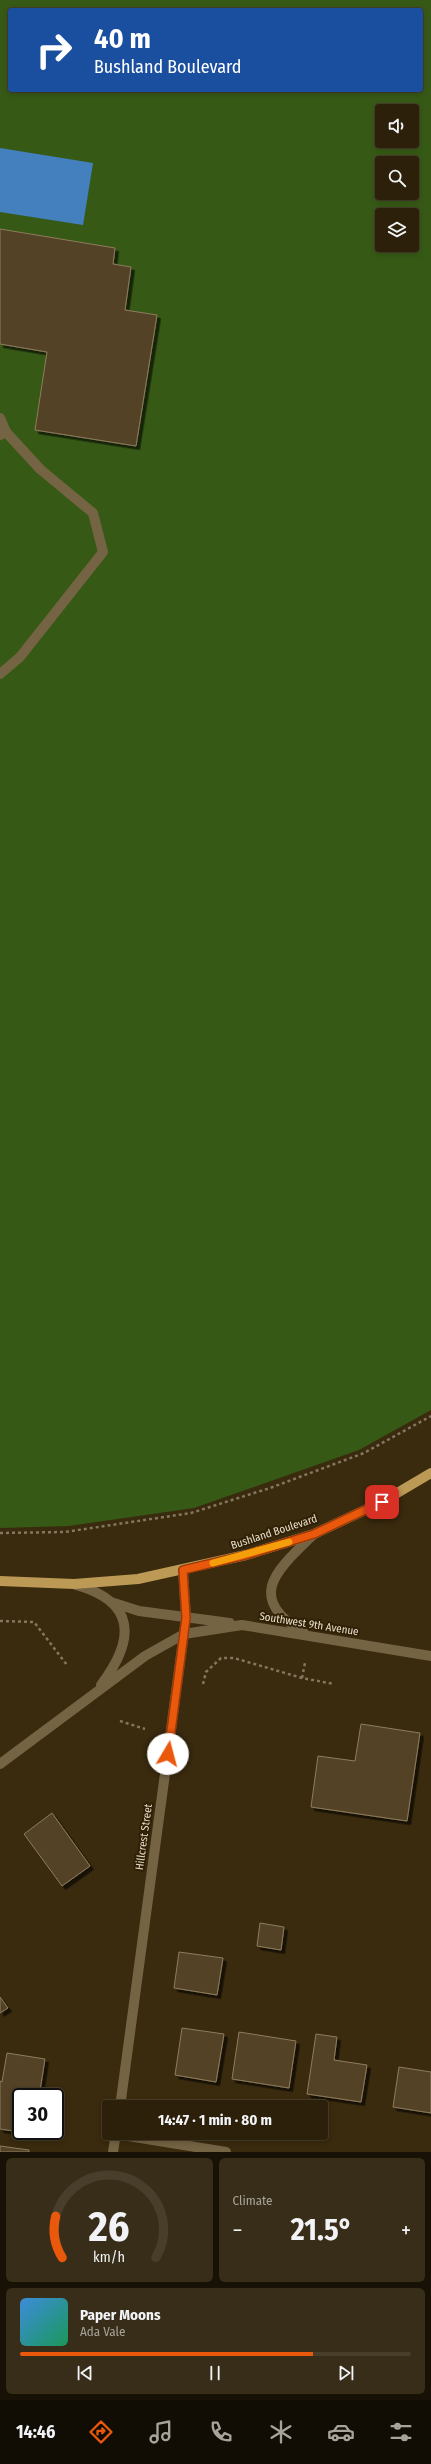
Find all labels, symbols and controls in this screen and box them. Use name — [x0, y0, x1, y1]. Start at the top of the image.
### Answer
text: 40 m — [94, 22, 151, 55]
icon: right — [28, 24, 80, 76]
text: Bushland Boulevard — [94, 56, 242, 78]
map controls — [375, 104, 419, 252]
button: sound — [375, 104, 419, 148]
button: search — [375, 156, 419, 200]
button: layers — [375, 208, 419, 252]
pin — [365, 1485, 399, 1519]
icon: arrive — [371, 1491, 393, 1513]
street label: Bushland Boulevard — [229, 1512, 319, 1552]
street label: Southwest 9th Avenue — [258, 1610, 360, 1638]
position arrow — [147, 1733, 189, 1775]
street label: Hillcrest Street — [133, 1803, 155, 1871]
speed limit sign: 30 — [12, 2088, 64, 2140]
text: 14:47 · 1 min · 80 m — [158, 2111, 272, 2129]
text: Climate — [233, 2193, 273, 2208]
text: 26 — [88, 2202, 130, 2252]
text: 21.5° — [291, 2212, 353, 2248]
text: − — [233, 2217, 242, 2244]
text: + — [401, 2217, 411, 2244]
text: km/h — [93, 2249, 125, 2266]
text: Paper Moons — [80, 2306, 161, 2324]
text: Ada Vale — [80, 2324, 125, 2339]
icon: previous — [74, 2362, 96, 2384]
icon: pause — [204, 2362, 226, 2384]
icon: next — [335, 2362, 357, 2384]
icon: directions — [87, 2418, 115, 2446]
icon: music — [147, 2418, 175, 2446]
icon: phone — [207, 2418, 235, 2446]
icon: climate — [267, 2418, 295, 2446]
icon: car — [327, 2418, 355, 2446]
icon: filters — [387, 2418, 415, 2446]
text: 14:46 — [16, 2421, 56, 2443]

